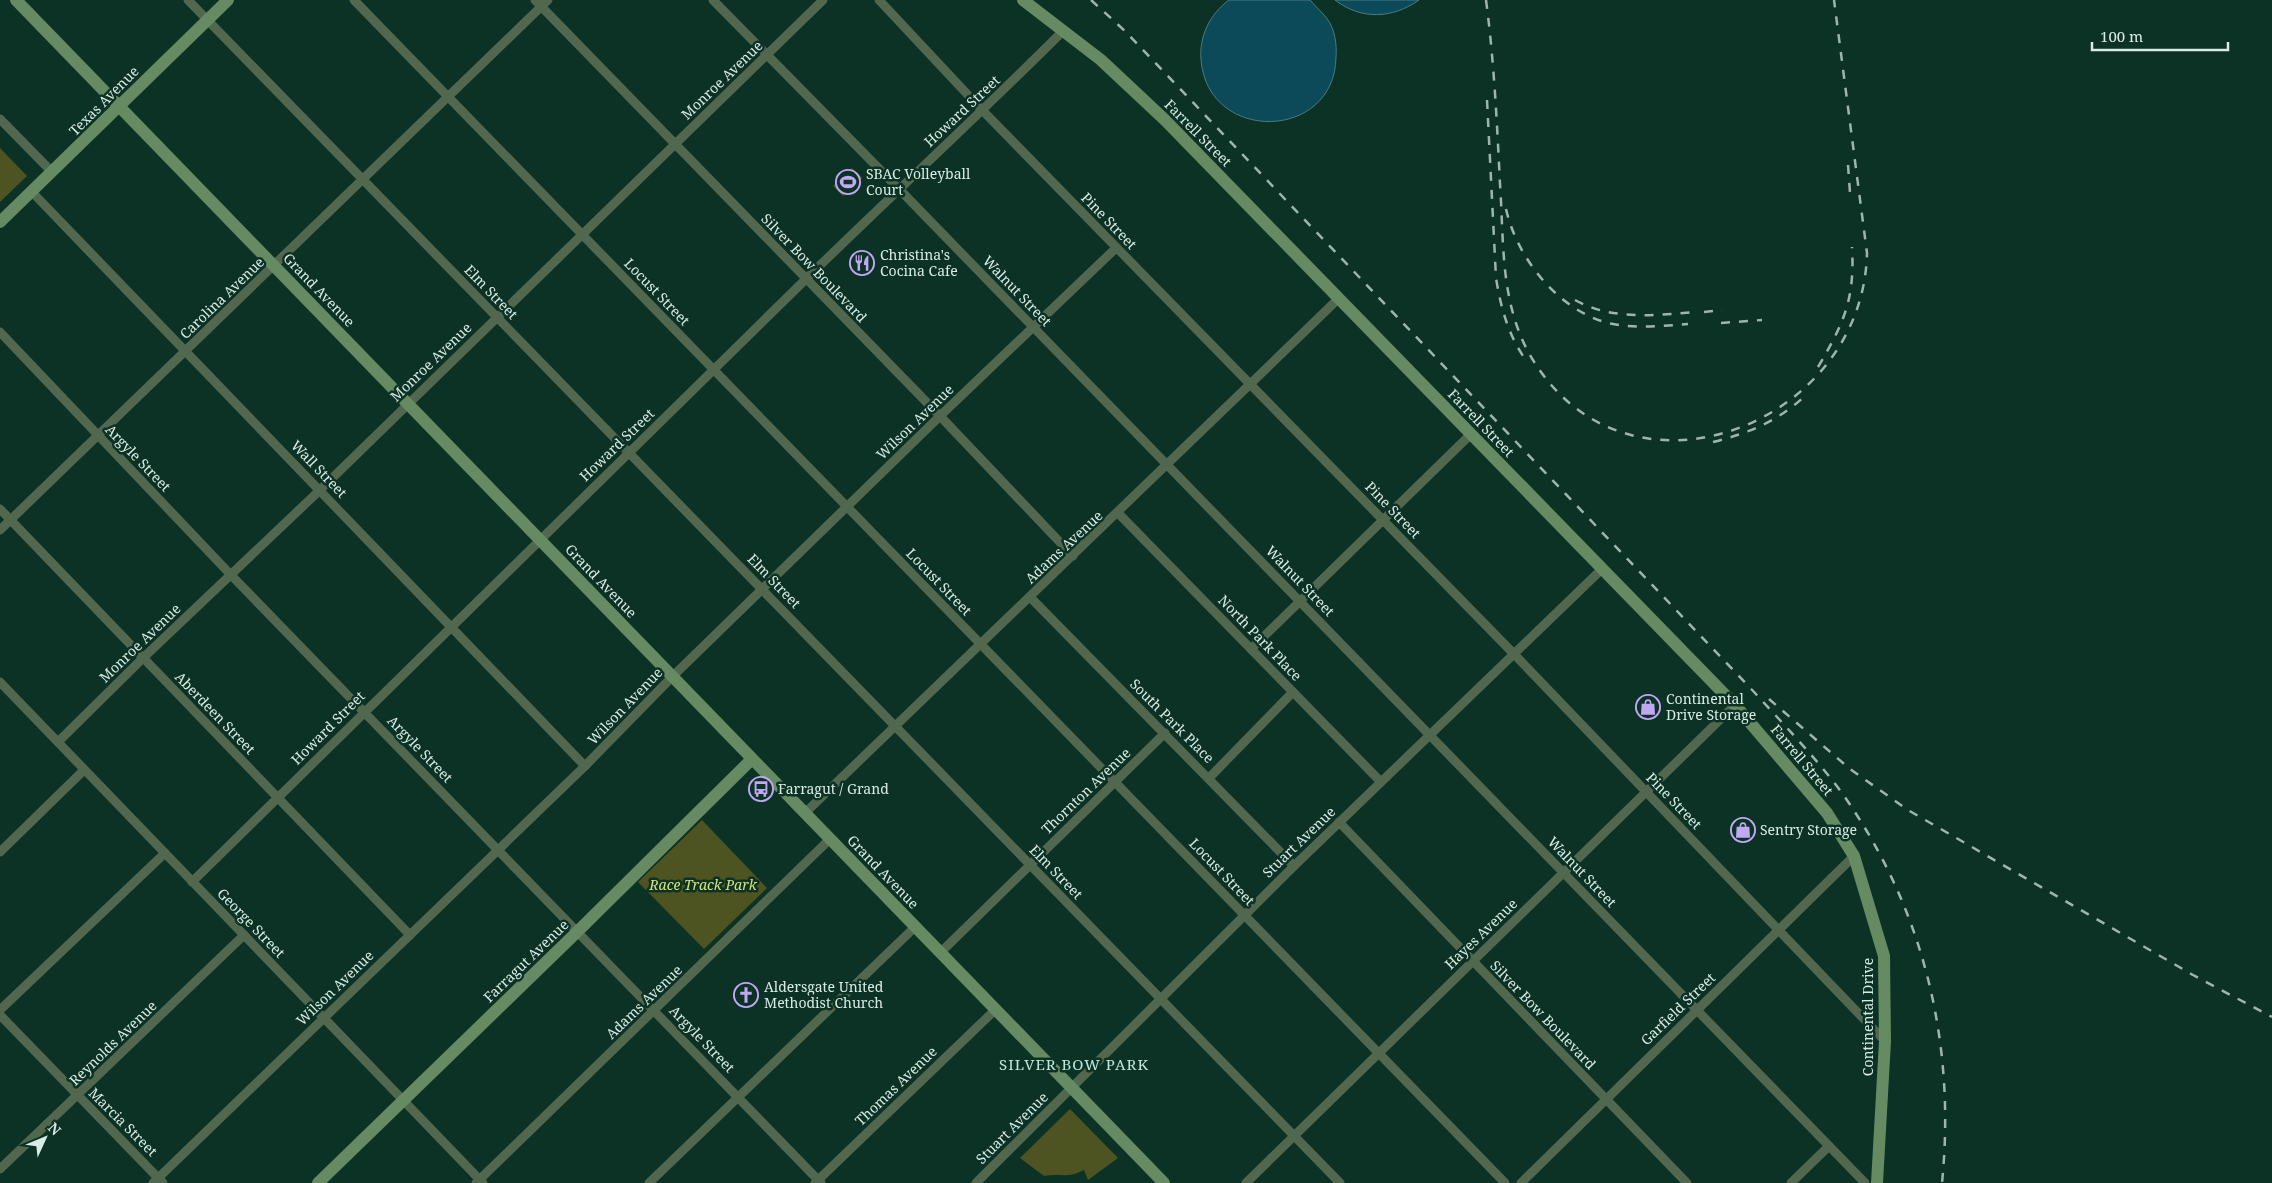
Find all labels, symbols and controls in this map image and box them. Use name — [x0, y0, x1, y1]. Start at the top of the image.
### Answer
scale bar — [2092, 20, 2228, 52]
text: 100 m — [2100, 26, 2143, 46]
street label: Monroe Avenue — [677, 36, 766, 123]
street label: Texas Avenue — [65, 62, 143, 140]
street label: Howard Street — [920, 71, 1004, 151]
street label: Farrell Street — [1161, 95, 1236, 170]
place label: SBAC Volleyball Court — [866, 164, 971, 199]
sports icon: SBAC Volleyball Court — [835, 169, 861, 195]
street label: Pine Street — [1077, 188, 1141, 253]
street label: Silver Bow Boulevard — [757, 209, 872, 326]
place label: Christina's Cocina Cafe — [880, 245, 958, 280]
street label: Grand Avenue — [279, 249, 359, 331]
restaurant icon: Christina's Cocina Cafe — [849, 250, 875, 276]
street label: Walnut Street — [979, 251, 1056, 330]
street label: Carolina Avenue — [175, 252, 268, 343]
street label: Locust Street — [620, 254, 694, 329]
street label: Elm Street — [461, 260, 522, 323]
street label: Monroe Avenue — [386, 318, 475, 405]
street label: Wilson Avenue — [872, 380, 957, 463]
street label: Farrell Street — [1444, 385, 1519, 461]
street label: Howard Street — [575, 404, 658, 485]
street label: Argyle Street — [102, 420, 175, 495]
street label: Wall Street — [287, 436, 352, 502]
street label: Pine Street — [1361, 477, 1425, 542]
street label: Adams Avenue — [1021, 506, 1106, 587]
street label: Grand Avenue — [561, 540, 641, 622]
street label: Walnut Street — [1262, 541, 1339, 620]
street label: Locust Street — [902, 544, 976, 619]
street label: Elm Street — [744, 549, 805, 612]
street label: North Park Place — [1214, 591, 1306, 685]
street label: Monroe Avenue — [95, 599, 184, 686]
street label: Wilson Avenue — [583, 663, 666, 748]
street label: Aberdeen Street — [171, 667, 260, 758]
street label: South Park Place — [1126, 674, 1219, 767]
street label: Howard Street — [287, 687, 369, 769]
place label: Continental Drive Storage — [1666, 689, 1756, 724]
shop icon: Continental Drive Storage — [1635, 694, 1661, 720]
street label: Argyle Street — [384, 711, 457, 786]
street label: Farrell Street — [1767, 720, 1838, 799]
street label: Thornton Avenue — [1037, 743, 1134, 838]
street label: Pine Street — [1642, 768, 1706, 833]
bus stop icon: Farragut / Grand — [748, 776, 774, 802]
place label: Farragut / Grand — [778, 779, 889, 798]
street label: Stuart Avenue — [1258, 802, 1339, 881]
shop icon: Sentry Storage — [1730, 817, 1756, 843]
place label: Sentry Storage — [1760, 820, 1857, 839]
street label: Grand Avenue — [843, 831, 923, 913]
street label: Walnut Street — [1544, 832, 1621, 911]
street label: Locust Street — [1185, 834, 1259, 909]
street label: Elm Street — [1026, 840, 1087, 903]
park label: Race Track Park — [648, 875, 758, 894]
street label: George Street — [213, 884, 289, 962]
street label: Hayes Avenue — [1440, 894, 1521, 973]
street label: Farragut Avenue — [479, 915, 572, 1006]
street label: Wilson Avenue — [292, 946, 377, 1029]
street label: Silver Bow Boulevard — [1486, 956, 1601, 1073]
street label: Continental Drive — [1858, 958, 1877, 1076]
street label: Adams Avenue — [601, 960, 686, 1043]
street label: Garfield Street — [1636, 968, 1719, 1049]
place label: Aldersgate United Methodist Church — [764, 977, 884, 1012]
church icon: Aldersgate United Methodist Church — [733, 982, 759, 1008]
street label: Reynolds Avenue — [65, 996, 160, 1089]
street label: Argyle Street — [666, 1001, 739, 1076]
street label: Thomas Avenue — [851, 1042, 941, 1130]
district label: SILVER BOW PARK — [999, 1054, 1149, 1074]
street label: Marcia Street — [85, 1083, 162, 1160]
street label: Stuart Avenue — [972, 1088, 1052, 1168]
north arrow — [20, 1113, 70, 1163]
text: N — [44, 1118, 65, 1139]

